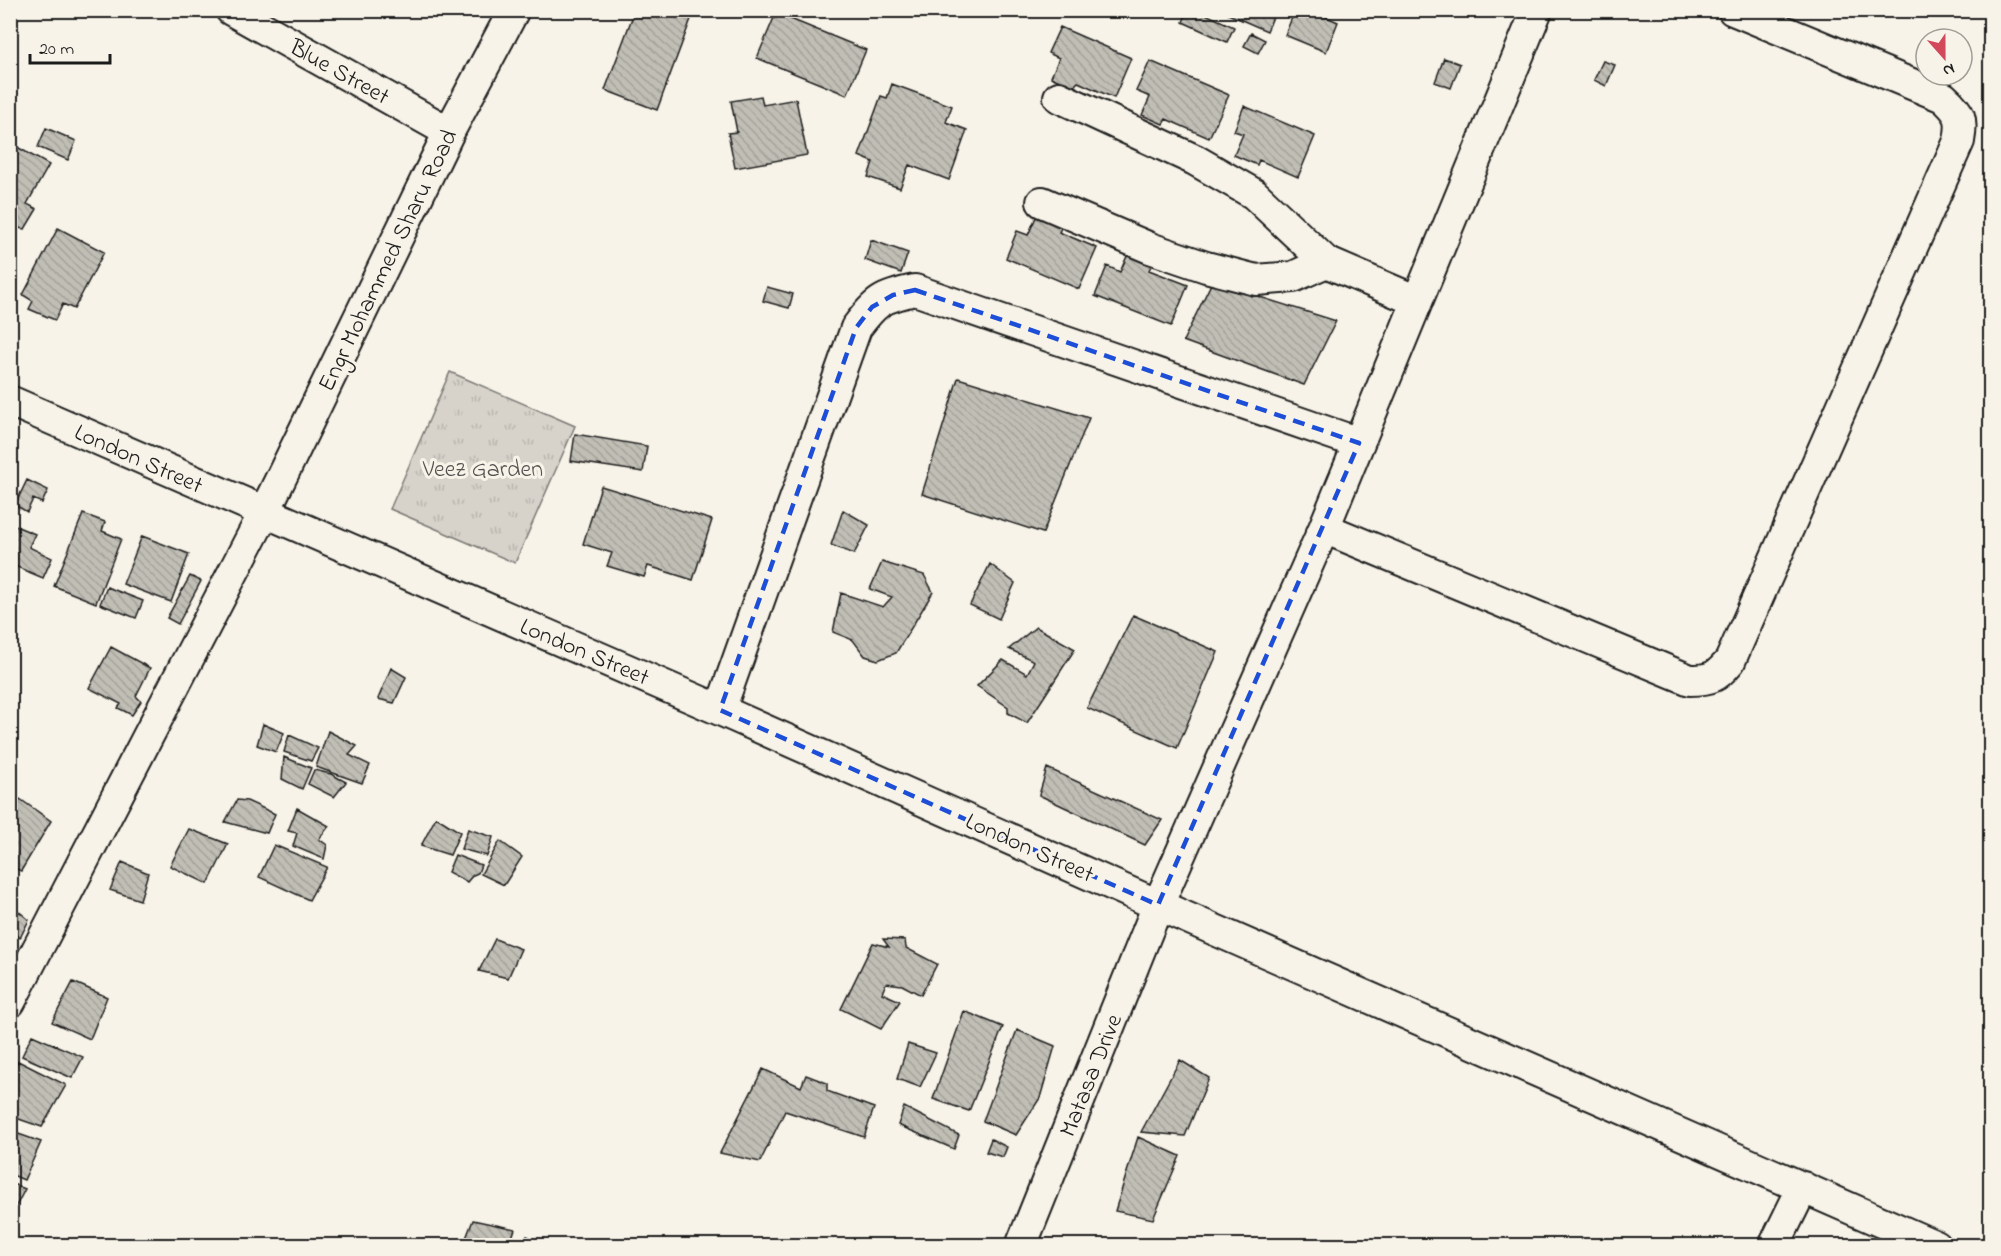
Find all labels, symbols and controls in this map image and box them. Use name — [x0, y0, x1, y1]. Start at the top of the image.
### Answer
scale bar — [30, 27, 110, 65]
north arrow — [1914, 27, 1974, 87]
street label: Blue Street — [281, 31, 395, 115]
text: 20 m — [39, 37, 74, 63]
text: N — [1939, 56, 1958, 82]
street label: Engr Mohammed Sharu Road — [310, 124, 468, 398]
street label: London Street — [68, 416, 208, 504]
park label: Veez Garden — [422, 453, 543, 488]
street label: London Street — [514, 610, 654, 696]
street label: London Street — [959, 805, 1099, 893]
street label: Matasa Drive — [1052, 1009, 1133, 1143]

